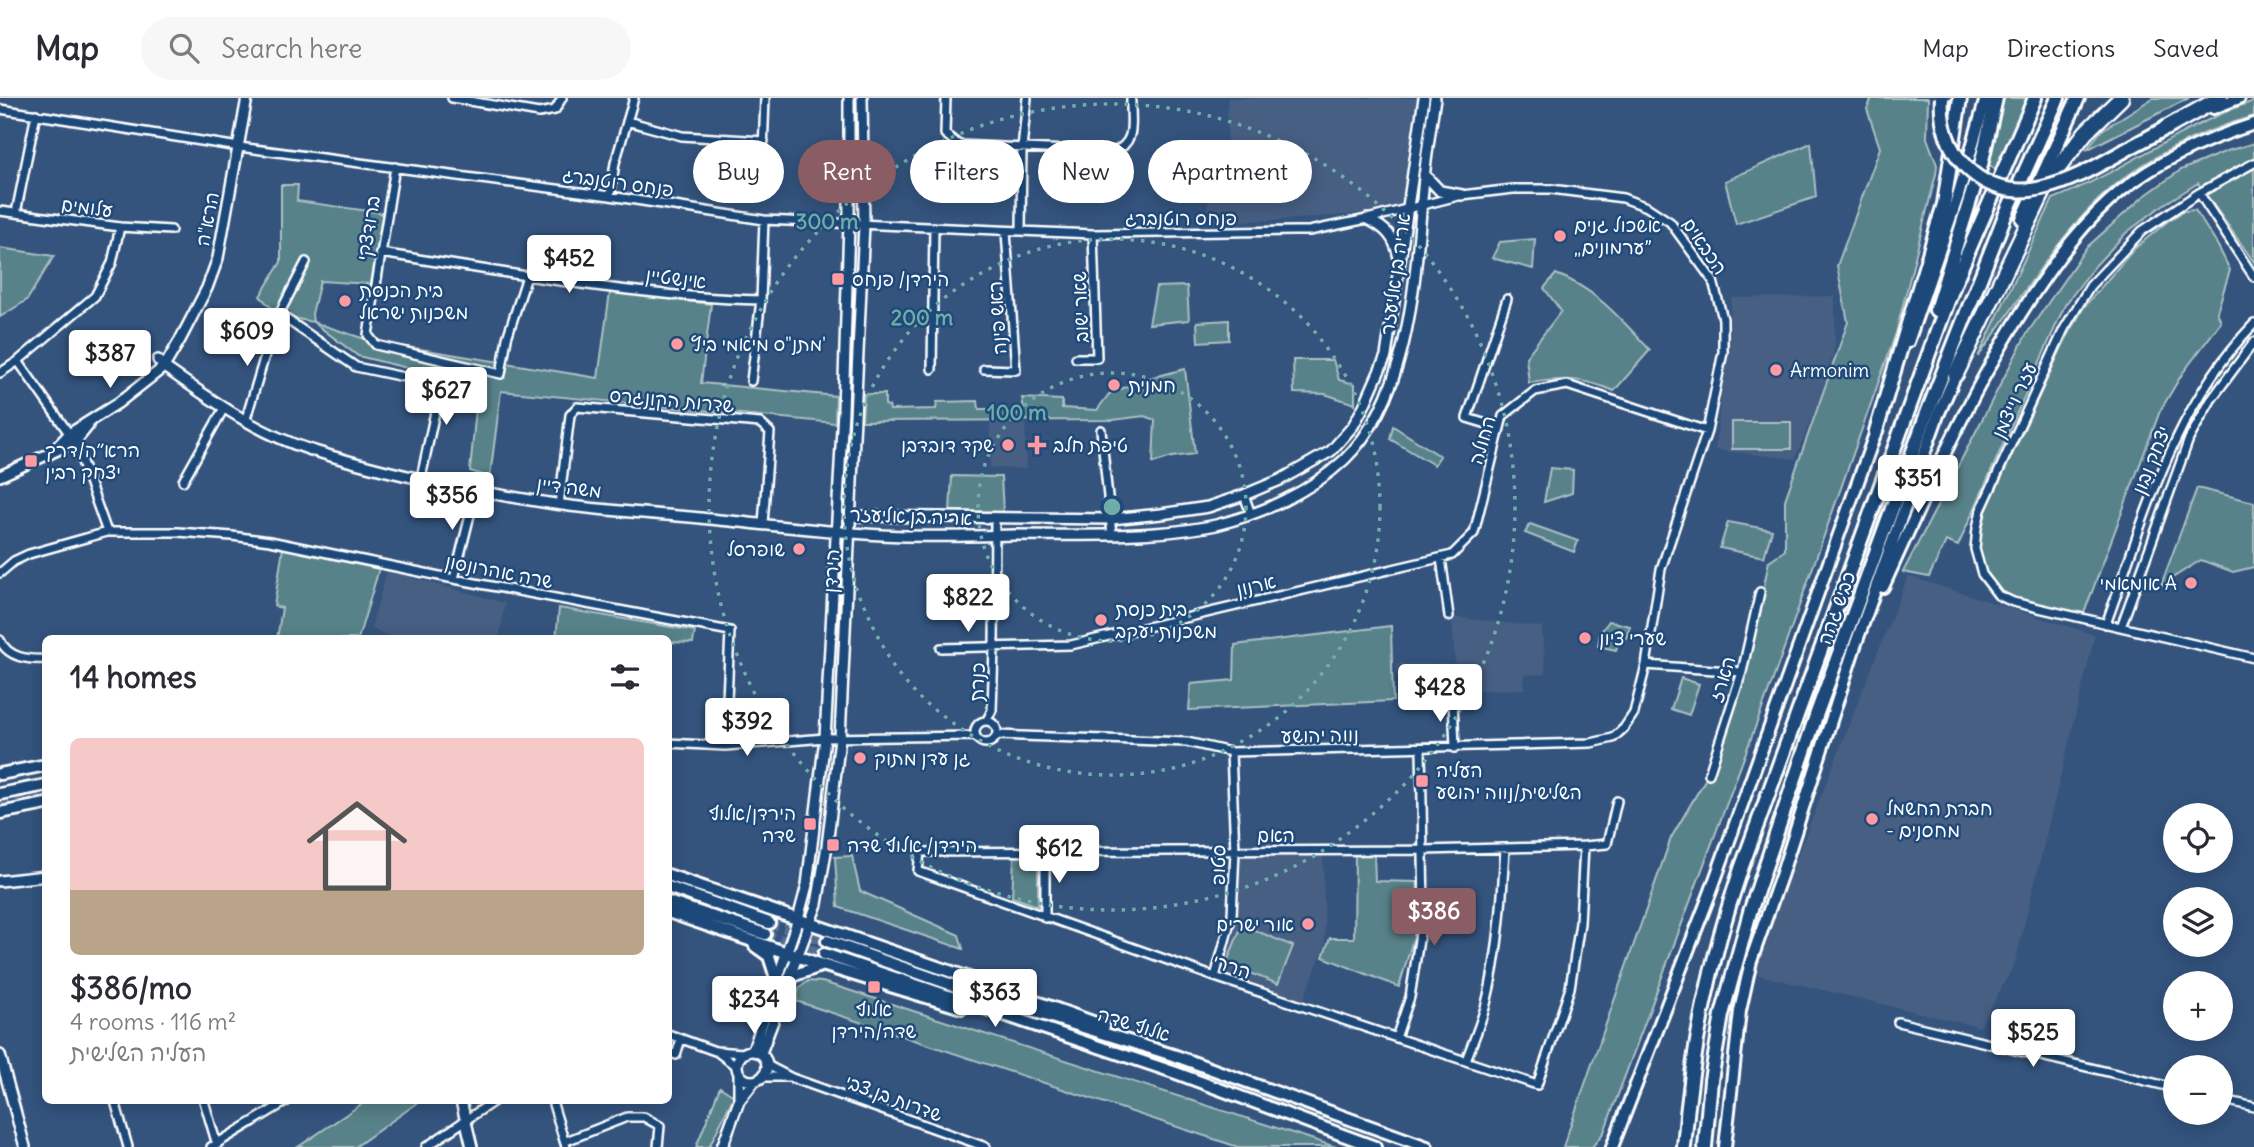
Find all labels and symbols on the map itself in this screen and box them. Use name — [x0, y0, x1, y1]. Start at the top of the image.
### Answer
street label: פנחס רוטנברג — [561, 162, 675, 202]
street label: הרא"ה — [190, 190, 224, 248]
street label: עלומים — [60, 192, 114, 222]
street label: ברודצקי — [351, 194, 385, 262]
street label: פנחס רוטנברג — [1125, 206, 1237, 230]
text: 300 m — [796, 208, 859, 235]
street label: אריה בן אליעזר — [1375, 212, 1415, 336]
place label: אשכול גנים „ערמונים” — [1574, 213, 1661, 259]
street label: הכבאים — [1677, 213, 1733, 279]
marker: אשכול גנים „ערמונים” — [1552, 228, 1568, 244]
pin: $452 — [528, 236, 610, 295]
street label: אינשטיין — [644, 262, 708, 294]
place label: הירדן/ פנחס — [852, 267, 949, 292]
marker: הירדן/ פנחס — [830, 271, 846, 287]
street label: שאר ישוב — [1067, 271, 1093, 343]
place label: בית הכנסת משכנות ישראל — [359, 278, 468, 324]
street label: ראש פינה — [982, 280, 1012, 356]
marker: בית הכנסת משכנות ישראל — [337, 293, 353, 309]
text: 200 m — [891, 304, 954, 331]
pin: $609 — [206, 308, 288, 368]
pin: $387 — [69, 330, 151, 390]
place label: מתנ"ס מיאמי ביץ' — [691, 332, 826, 356]
marker: מתנ"ס מיאמי ביץ' — [669, 336, 685, 352]
place label: Armonim — [1790, 358, 1869, 382]
street label: עזר וייצמן — [1986, 358, 2043, 442]
marker: Armonim — [1768, 362, 1784, 378]
pin: $627 — [405, 368, 487, 427]
place label: חמנית — [1128, 373, 1176, 397]
marker: חמנית — [1106, 377, 1122, 393]
street label: שדרות הקונגרס — [609, 383, 736, 418]
text: 100 m — [987, 399, 1047, 426]
street label: החולה — [1463, 413, 1501, 467]
street label: יצחק נבון — [2126, 422, 2176, 498]
place label: שקד דובדבן — [901, 433, 994, 458]
place label: טיפת חלב — [1053, 433, 1128, 457]
marker: טיפת חלב — [1027, 435, 1047, 455]
marker: שקד דובדבן — [1000, 437, 1016, 453]
place label: הרא״ה/דרך יצחק רבין — [45, 438, 140, 484]
marker: הרא״ה/דרך יצחק רבין — [23, 453, 39, 469]
pin: $351 — [1877, 456, 1959, 515]
street label: משה דיין — [535, 471, 603, 503]
pin: $356 — [411, 472, 493, 532]
centre of rings — [1100, 495, 1124, 519]
street label: אריה בן אליעזר — [849, 502, 973, 530]
place label: שופרסל — [726, 537, 785, 561]
marker: שופרסל — [791, 541, 807, 557]
street label: הירדן — [818, 548, 845, 594]
street label: שרה אהרונסון — [443, 549, 555, 593]
street label: כביש גהה — [1812, 568, 1860, 648]
street label: ארנון — [1234, 569, 1278, 601]
place label: אומאמי A — [2100, 571, 2177, 595]
pin: $822 — [927, 574, 1009, 634]
marker: אומאמי A — [2183, 575, 2199, 591]
place label: בית כנסת משכנות יעקב — [1115, 597, 1217, 643]
marker: בית כנסת משכנות יעקב — [1093, 612, 1109, 628]
place label: שערי ציון — [1599, 626, 1666, 650]
marker: שערי ציון — [1577, 630, 1593, 646]
street label: הארז — [1704, 653, 1740, 705]
street label: כנרת — [964, 662, 990, 702]
pin: $428 — [1399, 664, 1481, 724]
pin: $392 — [706, 698, 788, 758]
street label: נווה יהושע — [1281, 722, 1359, 748]
place label: גן עדן מתוק — [874, 746, 971, 771]
marker: גן עדן מתוק — [852, 750, 868, 766]
place label: העליה השלישית/נווה יהושע — [1436, 758, 1582, 804]
marker: העליה השלישית/נווה יהושע — [1414, 773, 1430, 789]
place label: חברת החשמל - מחסנים — [1886, 796, 1993, 842]
place label: הירדן/אלוף שדה — [709, 801, 796, 847]
marker: חברת החשמל - מחסנים — [1864, 811, 1880, 827]
marker: הירדן/אלוף שדה — [802, 816, 818, 832]
street label: האם — [1257, 823, 1295, 847]
pin: $612 — [1018, 826, 1100, 885]
place label: הירדן/ אלוף שדה — [847, 833, 977, 858]
marker: הירדן/ אלוף שדה — [825, 837, 841, 853]
street label: סטופ — [1206, 844, 1230, 886]
pin: $386 — [1393, 888, 1475, 948]
place label: אור ישרים — [1216, 912, 1294, 936]
marker: אור ישרים — [1300, 916, 1316, 932]
street label: הררי — [1210, 948, 1254, 984]
pin: $363 — [954, 970, 1036, 1029]
pin: $234 — [713, 976, 795, 1036]
marker: אלוף שדה/הירדן — [866, 979, 882, 995]
place label: אלוף שדה/הירדן — [832, 997, 917, 1044]
street label: אלוף שדה — [1095, 1002, 1173, 1046]
pin: $525 — [1992, 1010, 2074, 1069]
street label: שדרות בן צבי — [842, 1069, 946, 1127]

